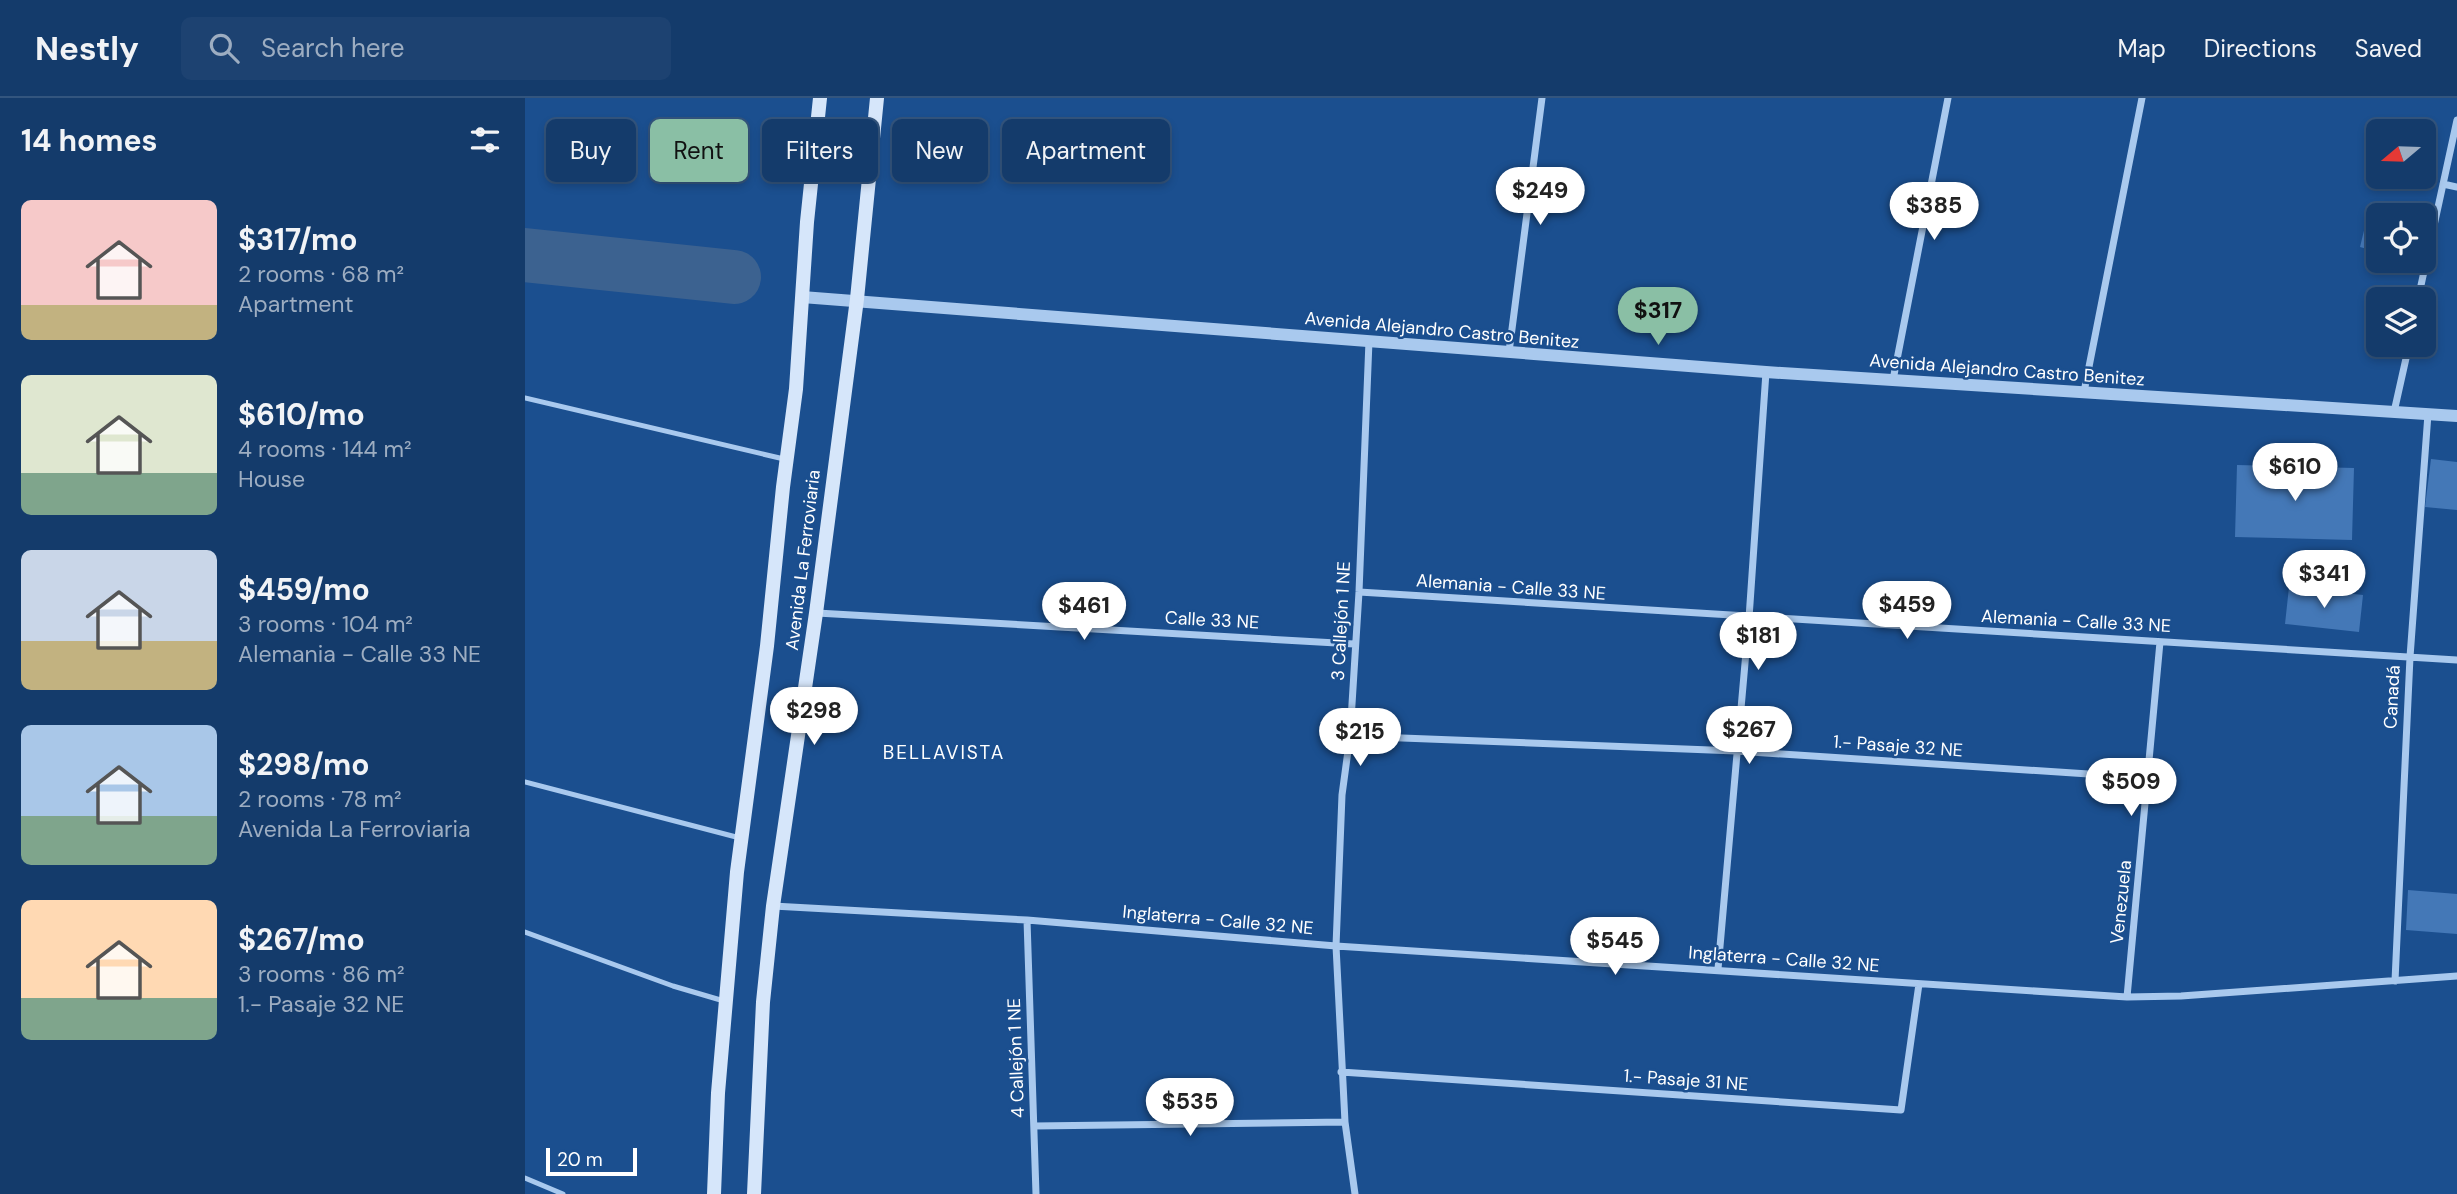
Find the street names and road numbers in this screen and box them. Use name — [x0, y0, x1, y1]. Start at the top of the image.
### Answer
street label: Avenida Alejandro Castro Benitez — [1304, 306, 1580, 354]
street label: Avenida Alejandro Castro Benitez — [1869, 348, 2145, 392]
street label: Avenida La Ferroviaria — [780, 468, 826, 652]
street label: 3 Callejón 1 NE — [1326, 561, 1356, 681]
street label: Alemania - Calle 33 NE — [1415, 568, 1607, 606]
street label: Alemania - Calle 33 NE — [1980, 604, 2172, 638]
street label: Calle 33 NE — [1164, 606, 1260, 634]
street label: Canadá — [2378, 664, 2406, 730]
street label: 1.- Pasaje 32 NE — [1832, 729, 1964, 763]
street label: Venezuela — [2105, 859, 2137, 945]
street label: Inglaterra - Calle 32 NE — [1121, 900, 1315, 940]
street label: Inglaterra - Calle 32 NE — [1688, 940, 1880, 978]
street label: 4 Callejón 1 NE — [1002, 998, 1030, 1118]
street label: 1.- Pasaje 31 NE — [1623, 1064, 1749, 1096]

